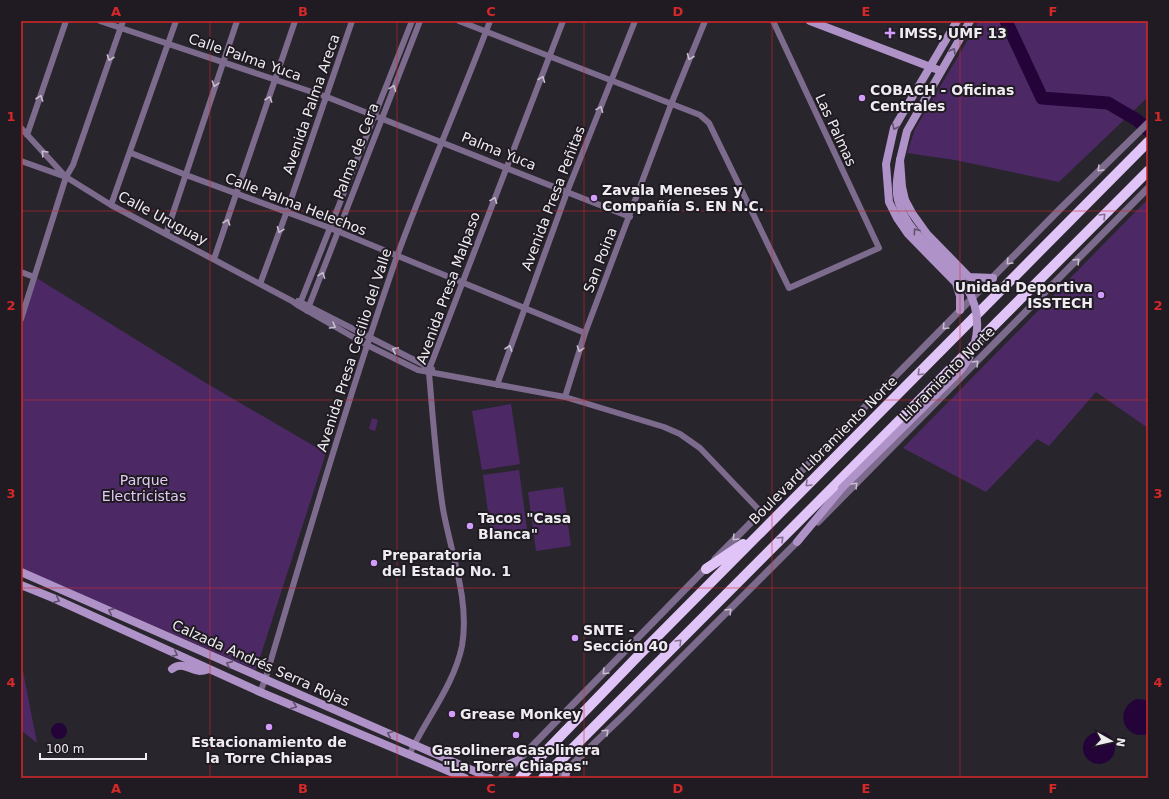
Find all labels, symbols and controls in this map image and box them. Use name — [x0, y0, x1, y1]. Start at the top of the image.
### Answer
text: A — [111, 4, 121, 19]
text: B — [298, 4, 308, 19]
text: C — [486, 4, 496, 19]
text: D — [673, 4, 684, 19]
text: E — [862, 4, 870, 19]
text: F — [1049, 4, 1057, 19]
place label: IMSS, UMF 13 — [899, 25, 1007, 41]
marker: IMSS, UMF 13 — [884, 27, 896, 39]
street label: Calle Palma Yuca — [186, 30, 304, 84]
street label: Avenida Palma Areca — [279, 32, 343, 176]
one-way arrow — [948, 48, 955, 55]
one-way arrow — [107, 54, 115, 61]
one-way arrow — [687, 54, 695, 61]
one-way arrow — [537, 75, 545, 82]
one-way arrow — [212, 81, 220, 88]
place label: COBACH - Oficinas Centrales — [870, 82, 1014, 114]
one-way arrow — [388, 85, 396, 93]
street label: Las Palmas — [812, 91, 860, 169]
marker: COBACH - Oficinas Centrales — [857, 93, 867, 103]
one-way arrow — [35, 95, 44, 102]
one-way arrow — [264, 96, 273, 103]
street label: Palma de Cera — [330, 101, 382, 201]
one-way arrow — [595, 105, 603, 112]
text: 1 — [6, 109, 16, 124]
text: 1 — [1153, 109, 1163, 124]
street label: Avenida Presa Peñitas — [518, 123, 588, 273]
one-way arrow — [892, 123, 900, 131]
street label: Palma Yuca — [459, 129, 539, 173]
one-way arrow — [41, 150, 48, 157]
one-way arrow — [1097, 165, 1105, 172]
street label: Calle Palma Helechos — [223, 170, 369, 238]
place label: Zavala Meneses y Compañía S. EN N.C. — [602, 182, 764, 214]
street label: Calle Uruguay — [116, 188, 210, 248]
marker: Zavala Meneses y Compañía S. EN N.C. — [589, 193, 599, 203]
one-way arrow — [489, 196, 497, 204]
street label: Avenida Presa Malpaso — [413, 210, 483, 366]
one-way arrow — [1098, 213, 1106, 221]
one-way arrow — [222, 219, 230, 226]
street label: San Poina — [580, 225, 620, 295]
one-way arrow — [277, 226, 285, 233]
one-way arrow — [914, 229, 921, 236]
street label: Avenida Presa Cecilio del Valle — [313, 246, 395, 454]
one-way arrow — [1006, 257, 1013, 265]
one-way arrow — [1072, 258, 1080, 266]
one-way arrow — [318, 272, 326, 279]
place label: Unidad Deportiva ISSTECH — [955, 279, 1093, 311]
marker: Unidad Deportiva ISSTECH — [1096, 290, 1106, 300]
text: 2 — [6, 298, 16, 313]
text: 2 — [1153, 298, 1163, 313]
one-way arrow — [328, 321, 336, 328]
one-way arrow — [942, 322, 950, 330]
street label: Libramiento Norte — [896, 323, 998, 425]
one-way arrow — [505, 345, 513, 352]
one-way arrow — [576, 345, 585, 352]
one-way arrow — [391, 347, 399, 355]
one-way arrow — [971, 360, 979, 368]
one-way arrow — [917, 368, 925, 376]
street label: Boulevard Libramiento Norte — [746, 373, 900, 527]
park label: Parque Electricistas — [102, 472, 186, 504]
one-way arrow — [805, 479, 813, 487]
one-way arrow — [850, 482, 858, 490]
text: 3 — [6, 486, 16, 501]
text: 3 — [1153, 486, 1163, 501]
place label: Tacos "Casa Blanca" — [478, 510, 571, 542]
marker: Tacos "Casa Blanca" — [465, 521, 475, 531]
one-way arrow — [732, 533, 740, 541]
one-way arrow — [776, 536, 784, 544]
place label: Preparatoria del Estado No. 1 — [382, 547, 511, 579]
marker: Preparatoria del Estado No. 1 — [369, 558, 379, 568]
one-way arrow — [53, 595, 61, 603]
one-way arrow — [107, 608, 115, 616]
one-way arrow — [724, 608, 732, 616]
street label: Calzada Andrés Serra Rojas — [170, 617, 352, 709]
place label: SNTE - Sección 40 — [583, 622, 668, 654]
marker: SNTE - Sección 40 — [570, 633, 580, 643]
one-way arrow — [675, 639, 682, 647]
one-way arrow — [171, 649, 179, 657]
one-way arrow — [226, 661, 233, 669]
one-way arrow — [602, 667, 610, 675]
text: 4 — [6, 675, 16, 690]
text: 4 — [1153, 675, 1163, 690]
one-way arrow — [291, 702, 298, 710]
place label: Grease Monkey — [460, 706, 581, 722]
marker: Grease Monkey — [447, 709, 457, 719]
north arrow — [1091, 721, 1131, 761]
marker: Estacionamiento de la Torre Chiapas — [264, 722, 274, 732]
one-way arrow — [601, 729, 609, 737]
marker: GasolineraGasolinera "La Torre Chiapas" — [511, 730, 521, 740]
one-way arrow — [387, 731, 395, 739]
place label: Estacionamiento de la Torre Chiapas — [191, 734, 347, 766]
scale bar — [40, 735, 146, 761]
text: N — [1113, 737, 1127, 748]
text: 100 m — [46, 742, 84, 756]
place label: GasolineraGasolinera "La Torre Chiapas" — [432, 742, 600, 774]
text: A — [111, 781, 121, 796]
text: B — [298, 781, 308, 796]
text: C — [486, 781, 496, 796]
text: D — [673, 781, 684, 796]
text: E — [862, 781, 870, 796]
text: F — [1049, 781, 1057, 796]

